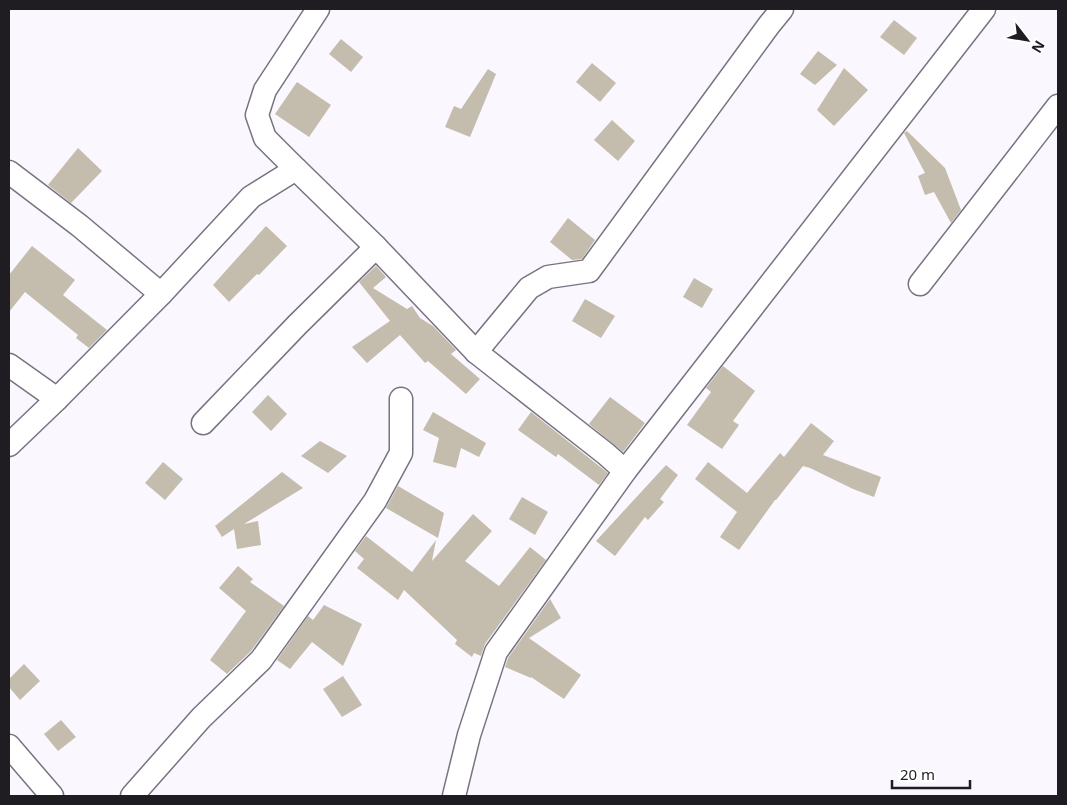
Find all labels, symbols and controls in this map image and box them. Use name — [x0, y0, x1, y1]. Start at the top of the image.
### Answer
north arrow — [1002, 15, 1052, 65]
text: N — [1027, 37, 1050, 57]
scale bar — [892, 758, 970, 790]
text: 20 m — [900, 764, 935, 784]

